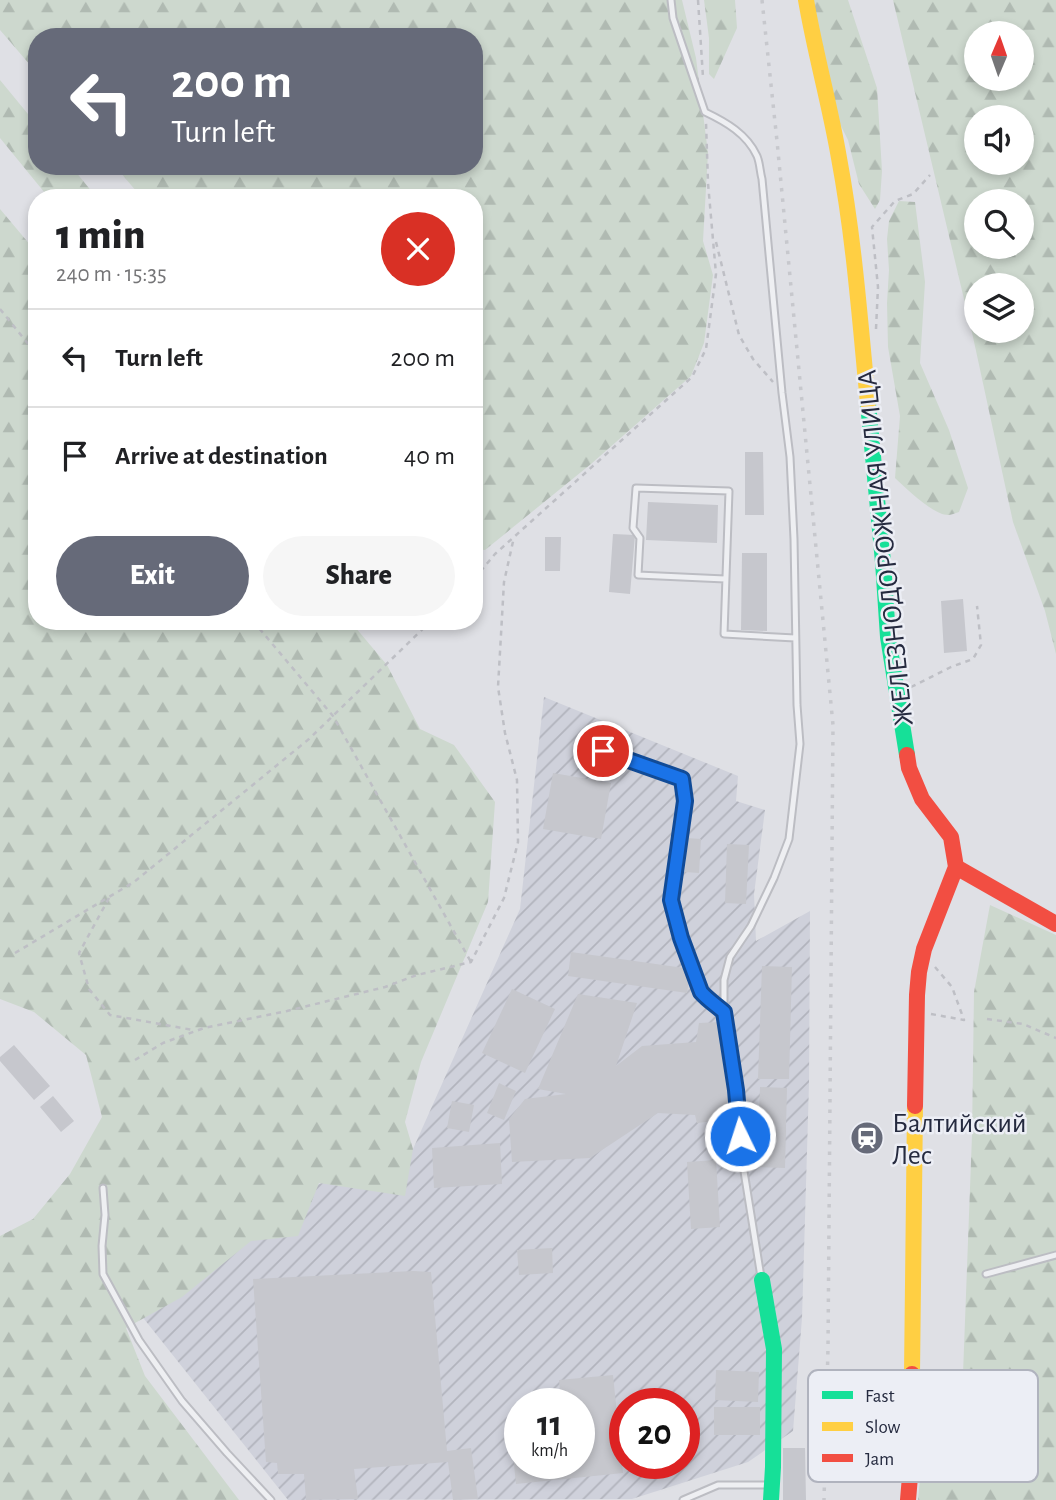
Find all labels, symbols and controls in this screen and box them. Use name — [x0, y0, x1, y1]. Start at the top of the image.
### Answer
north arrow — [964, 21, 1034, 91]
map controls — [964, 21, 1034, 343]
icon: left — [56, 56, 147, 147]
text: 200 m — [171, 58, 292, 107]
button: sound — [964, 105, 1034, 175]
text: Turn left — [171, 116, 275, 148]
button: search — [964, 189, 1034, 259]
button: close — [381, 212, 455, 286]
text: 1 min — [56, 214, 145, 256]
text: 240 m · 15:35 — [56, 263, 167, 286]
button: layers — [964, 273, 1034, 343]
icon: left — [56, 339, 94, 377]
text: Turn left — [115, 345, 203, 371]
text: 200 m — [391, 345, 455, 371]
street label: ЖЕЛЕЗНОДОРОЖНАЯ УЛИЦА — [853, 368, 919, 727]
icon: arrive — [56, 437, 94, 475]
text: Arrive at destination — [115, 443, 328, 469]
text: 40 m — [404, 443, 455, 469]
button: Exit — [56, 536, 249, 616]
button: Share — [263, 536, 455, 616]
pin — [573, 721, 633, 781]
icon: arrive — [584, 732, 622, 770]
position arrow — [703, 1099, 777, 1173]
place label: Балтийский Лес — [892, 1110, 1027, 1170]
station icon: Балтийский Лес — [848, 1119, 886, 1157]
legend — [808, 1370, 1038, 1482]
text: Fast — [865, 1387, 895, 1406]
speed limit sign: 20 — [609, 1388, 700, 1479]
text: 11 — [537, 1407, 562, 1442]
text: Slow — [865, 1418, 901, 1437]
text: km/h — [531, 1442, 568, 1460]
text: Jam — [865, 1450, 894, 1469]

